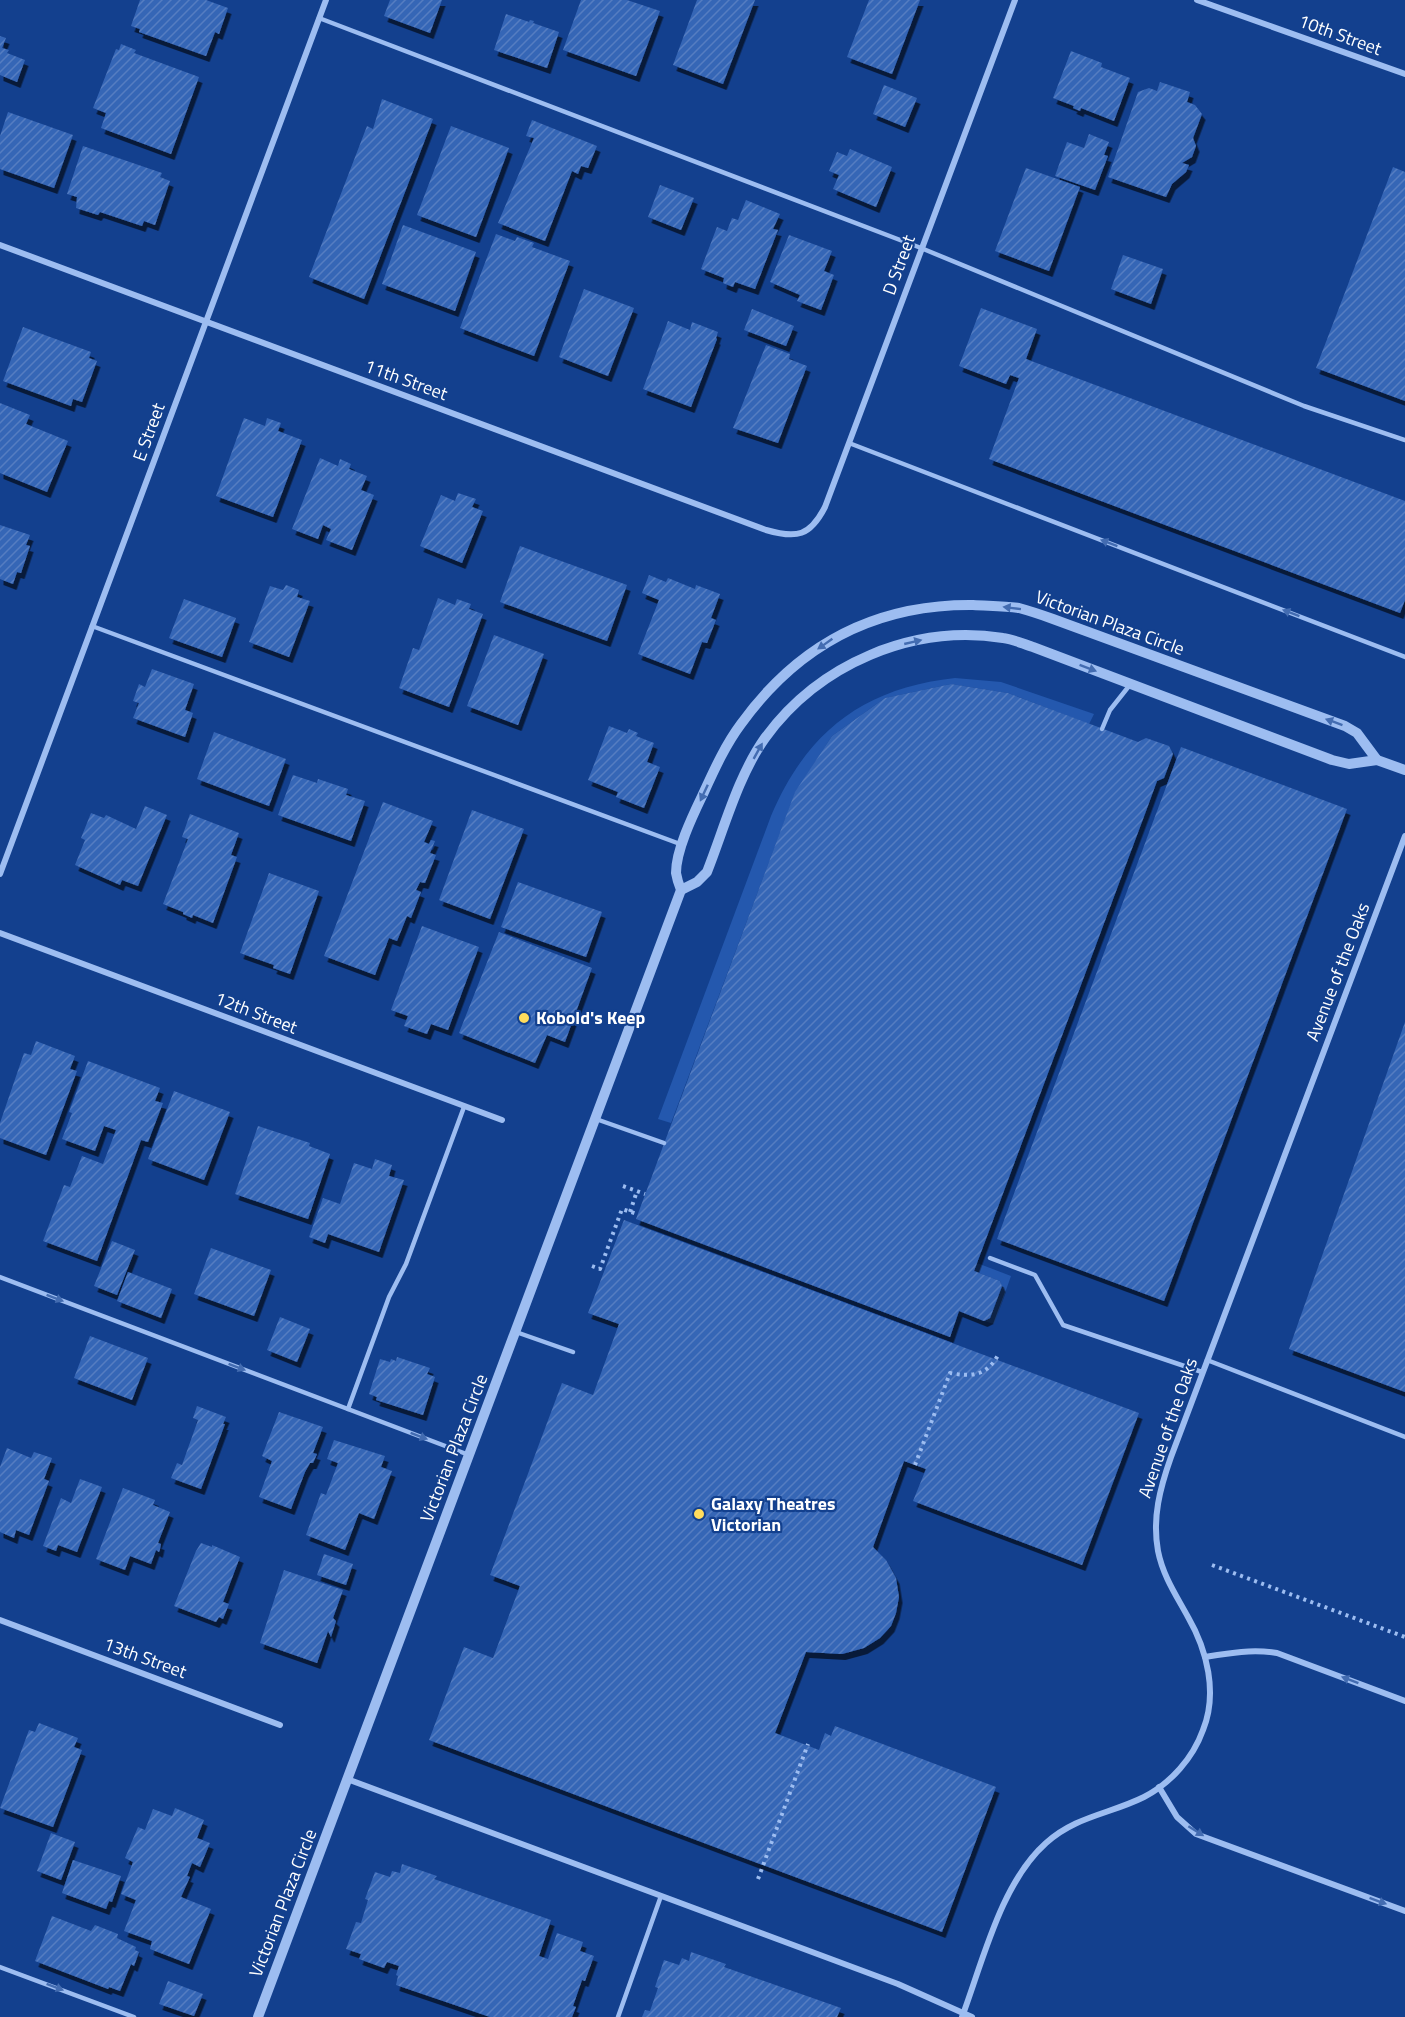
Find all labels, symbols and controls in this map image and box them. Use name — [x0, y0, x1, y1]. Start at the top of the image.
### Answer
street label: 10th Street — [1295, 7, 1386, 62]
street label: D Street — [875, 230, 922, 299]
street label: 11th Street — [361, 352, 452, 407]
street label: E Street — [126, 398, 172, 465]
one-way arrow — [1100, 538, 1118, 547]
street label: Victorian Plaza Circle — [1032, 583, 1188, 662]
one-way arrow — [1002, 604, 1021, 613]
one-way arrow — [1282, 608, 1300, 618]
one-way arrow — [904, 637, 922, 647]
one-way arrow — [817, 638, 833, 650]
one-way arrow — [1079, 663, 1097, 673]
one-way arrow — [1325, 717, 1343, 727]
one-way arrow — [753, 742, 763, 759]
one-way arrow — [699, 784, 708, 801]
street label: Avenue of the Oaks — [1299, 899, 1376, 1045]
street label: 12th Street — [211, 984, 302, 1041]
place label: Kobold's Keep — [536, 1004, 646, 1031]
marker: Kobold's Keep — [517, 1011, 531, 1025]
one-way arrow — [46, 1294, 64, 1303]
street label: Avenue of the Oaks — [1131, 1354, 1204, 1502]
one-way arrow — [228, 1363, 246, 1372]
street label: Victorian Plaza Circle — [413, 1370, 494, 1526]
one-way arrow — [410, 1432, 428, 1442]
place label: Galaxy Theatres Victorian — [711, 1490, 835, 1538]
marker: Galaxy Theatres Victorian — [692, 1507, 706, 1521]
street label: 13th Street — [100, 1630, 191, 1685]
one-way arrow — [1341, 1675, 1359, 1685]
street label: Victorian Plaza Circle — [242, 1825, 323, 1981]
one-way arrow — [1188, 1826, 1204, 1837]
one-way arrow — [1369, 1897, 1387, 1907]
one-way arrow — [46, 1983, 64, 1992]

